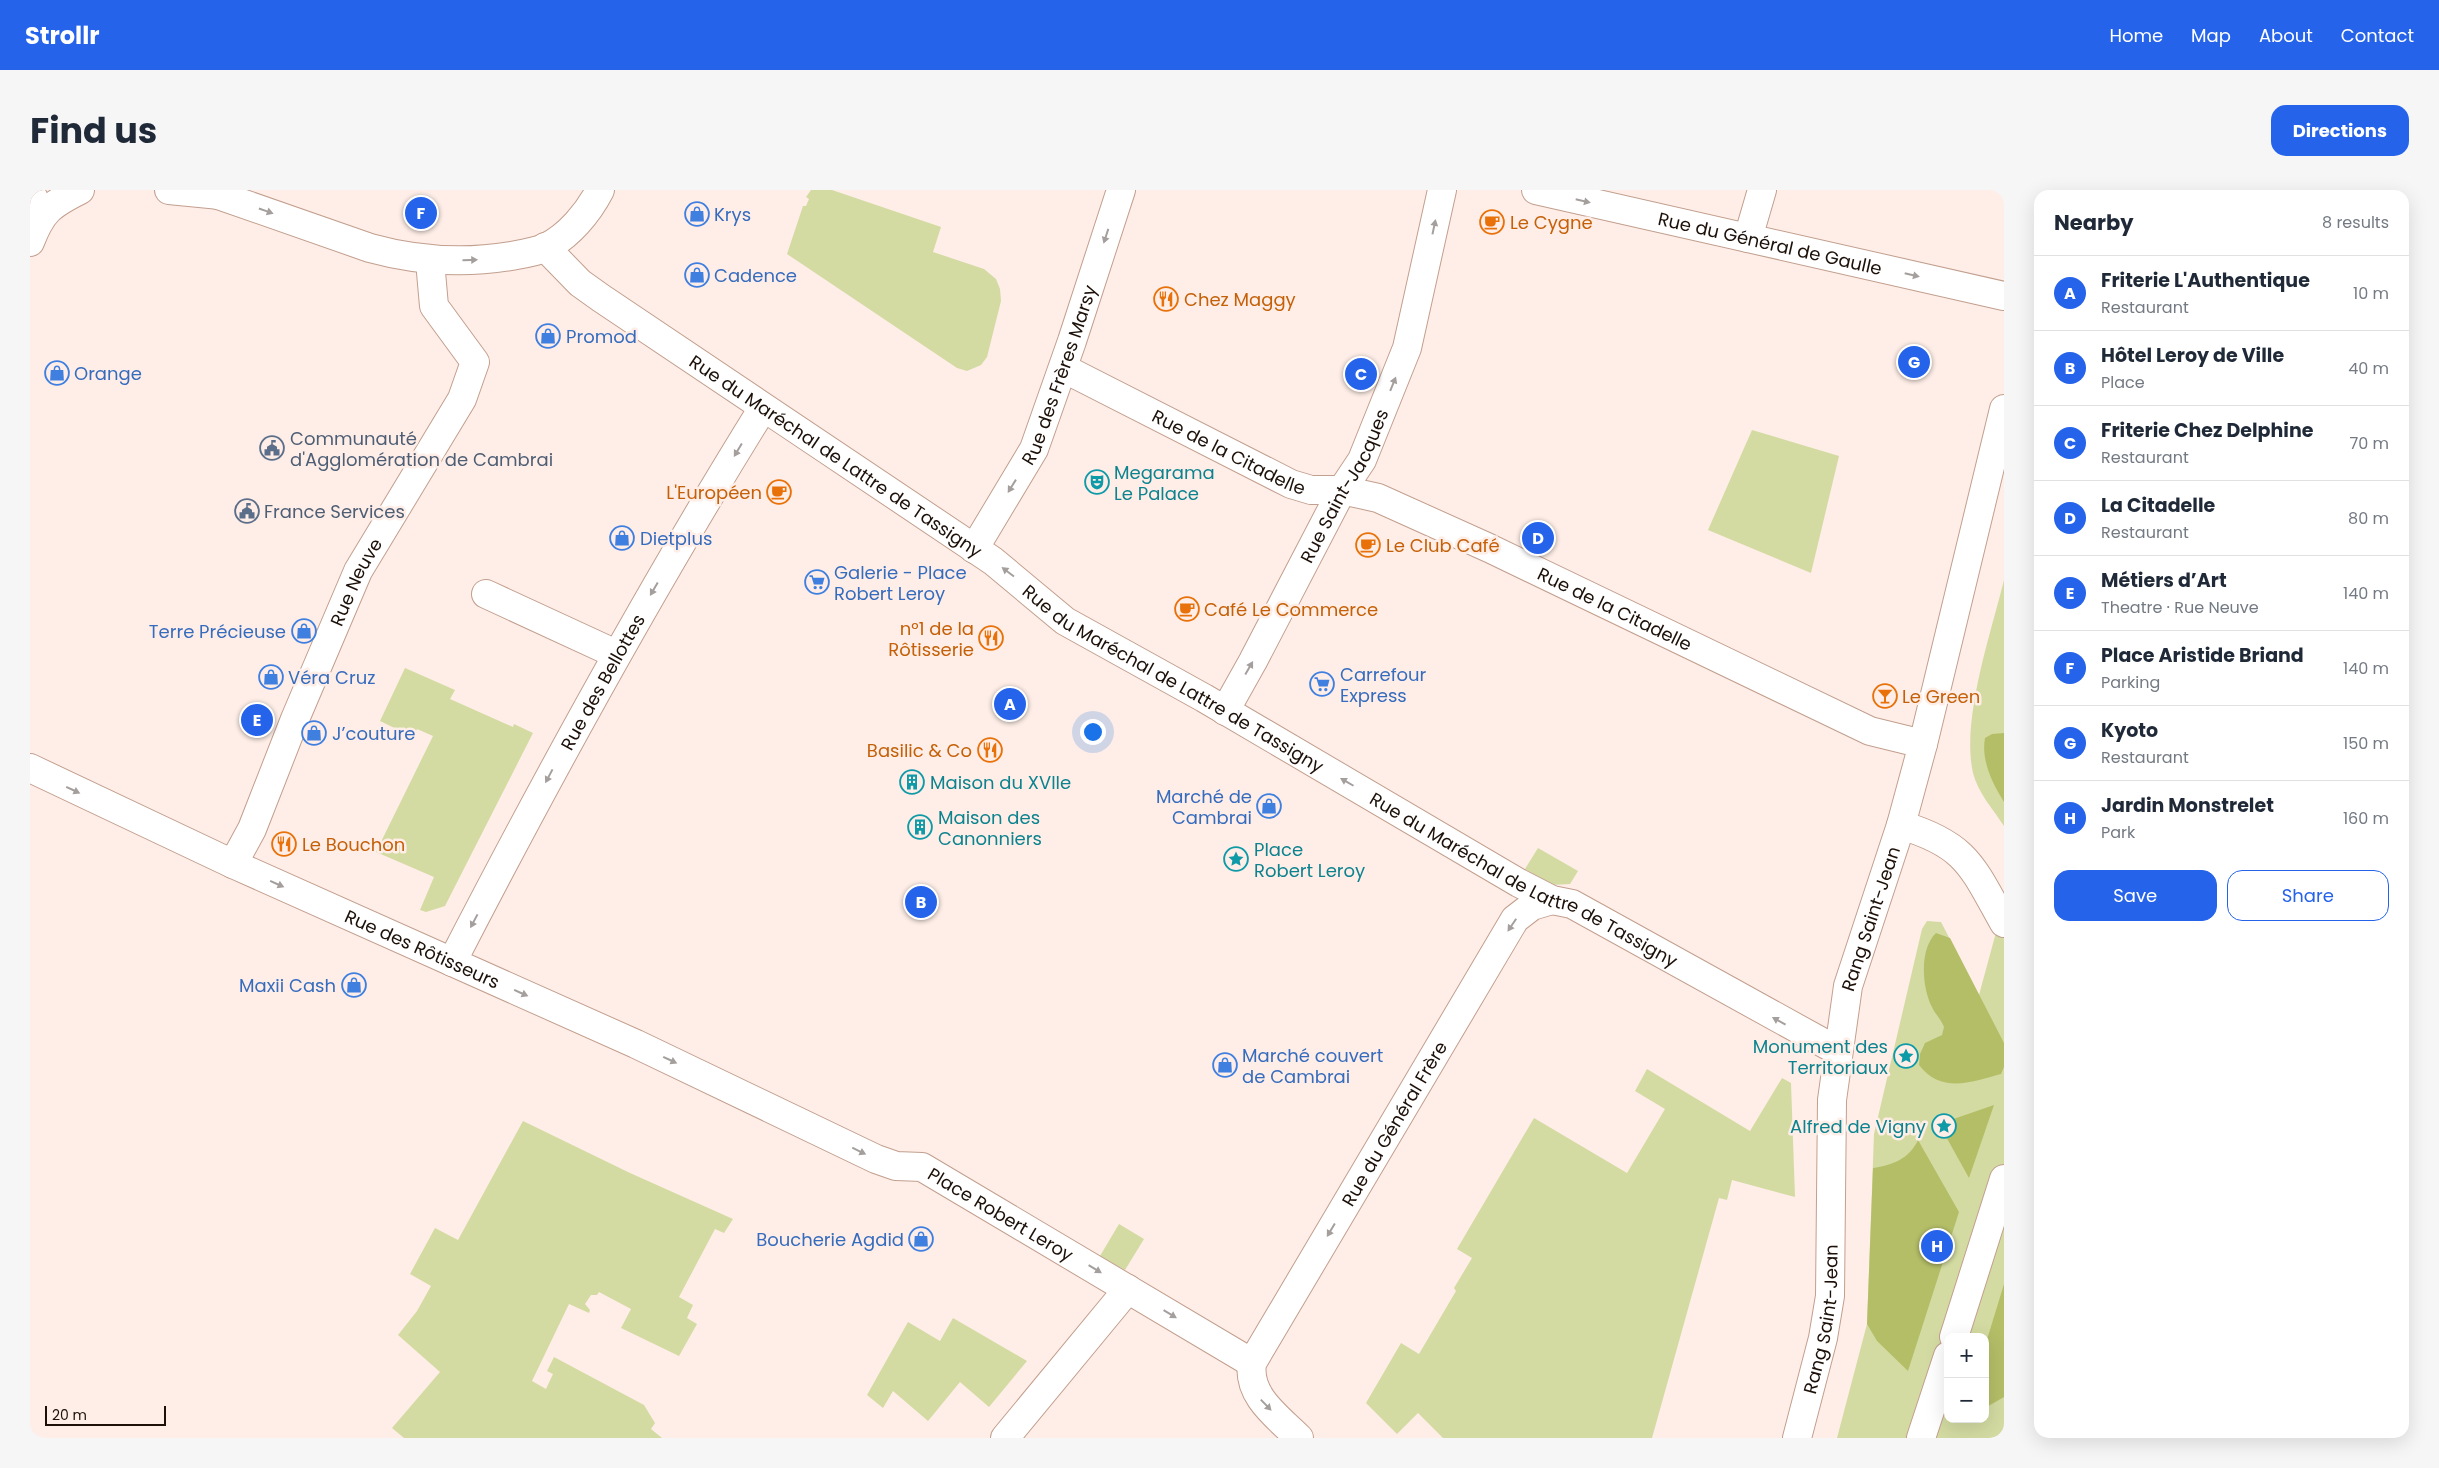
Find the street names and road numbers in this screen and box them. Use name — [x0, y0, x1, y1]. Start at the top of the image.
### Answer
street label: Rue du Général de Gaulle — [1656, 206, 1884, 280]
street label: Rue des Frères Marsy — [1015, 282, 1102, 469]
street label: Rue du Maréchal de Lattre de Tassigny — [685, 348, 987, 563]
street label: Rue de la Citadelle — [1148, 403, 1308, 500]
street label: Rue Saint-Jacques — [1294, 405, 1394, 567]
street label: Rue Neuve — [324, 533, 388, 630]
street label: Rue de la Citadelle — [1534, 561, 1696, 656]
street label: Rue du Maréchal de Lattre de Tassigny — [1017, 578, 1329, 778]
street label: Rue des Bellottes — [554, 609, 650, 754]
street label: Rue du Maréchal de Lattre de Tassigny — [1365, 786, 1682, 973]
street label: Rang Saint-Jean — [1835, 843, 1906, 994]
street label: Rue des Rôtisseurs — [341, 903, 504, 994]
street label: Rue du Général Frère — [1335, 1036, 1453, 1211]
street label: Place Robert Leroy — [923, 1161, 1078, 1267]
street label: Rang Saint-Jean — [1797, 1244, 1843, 1396]

